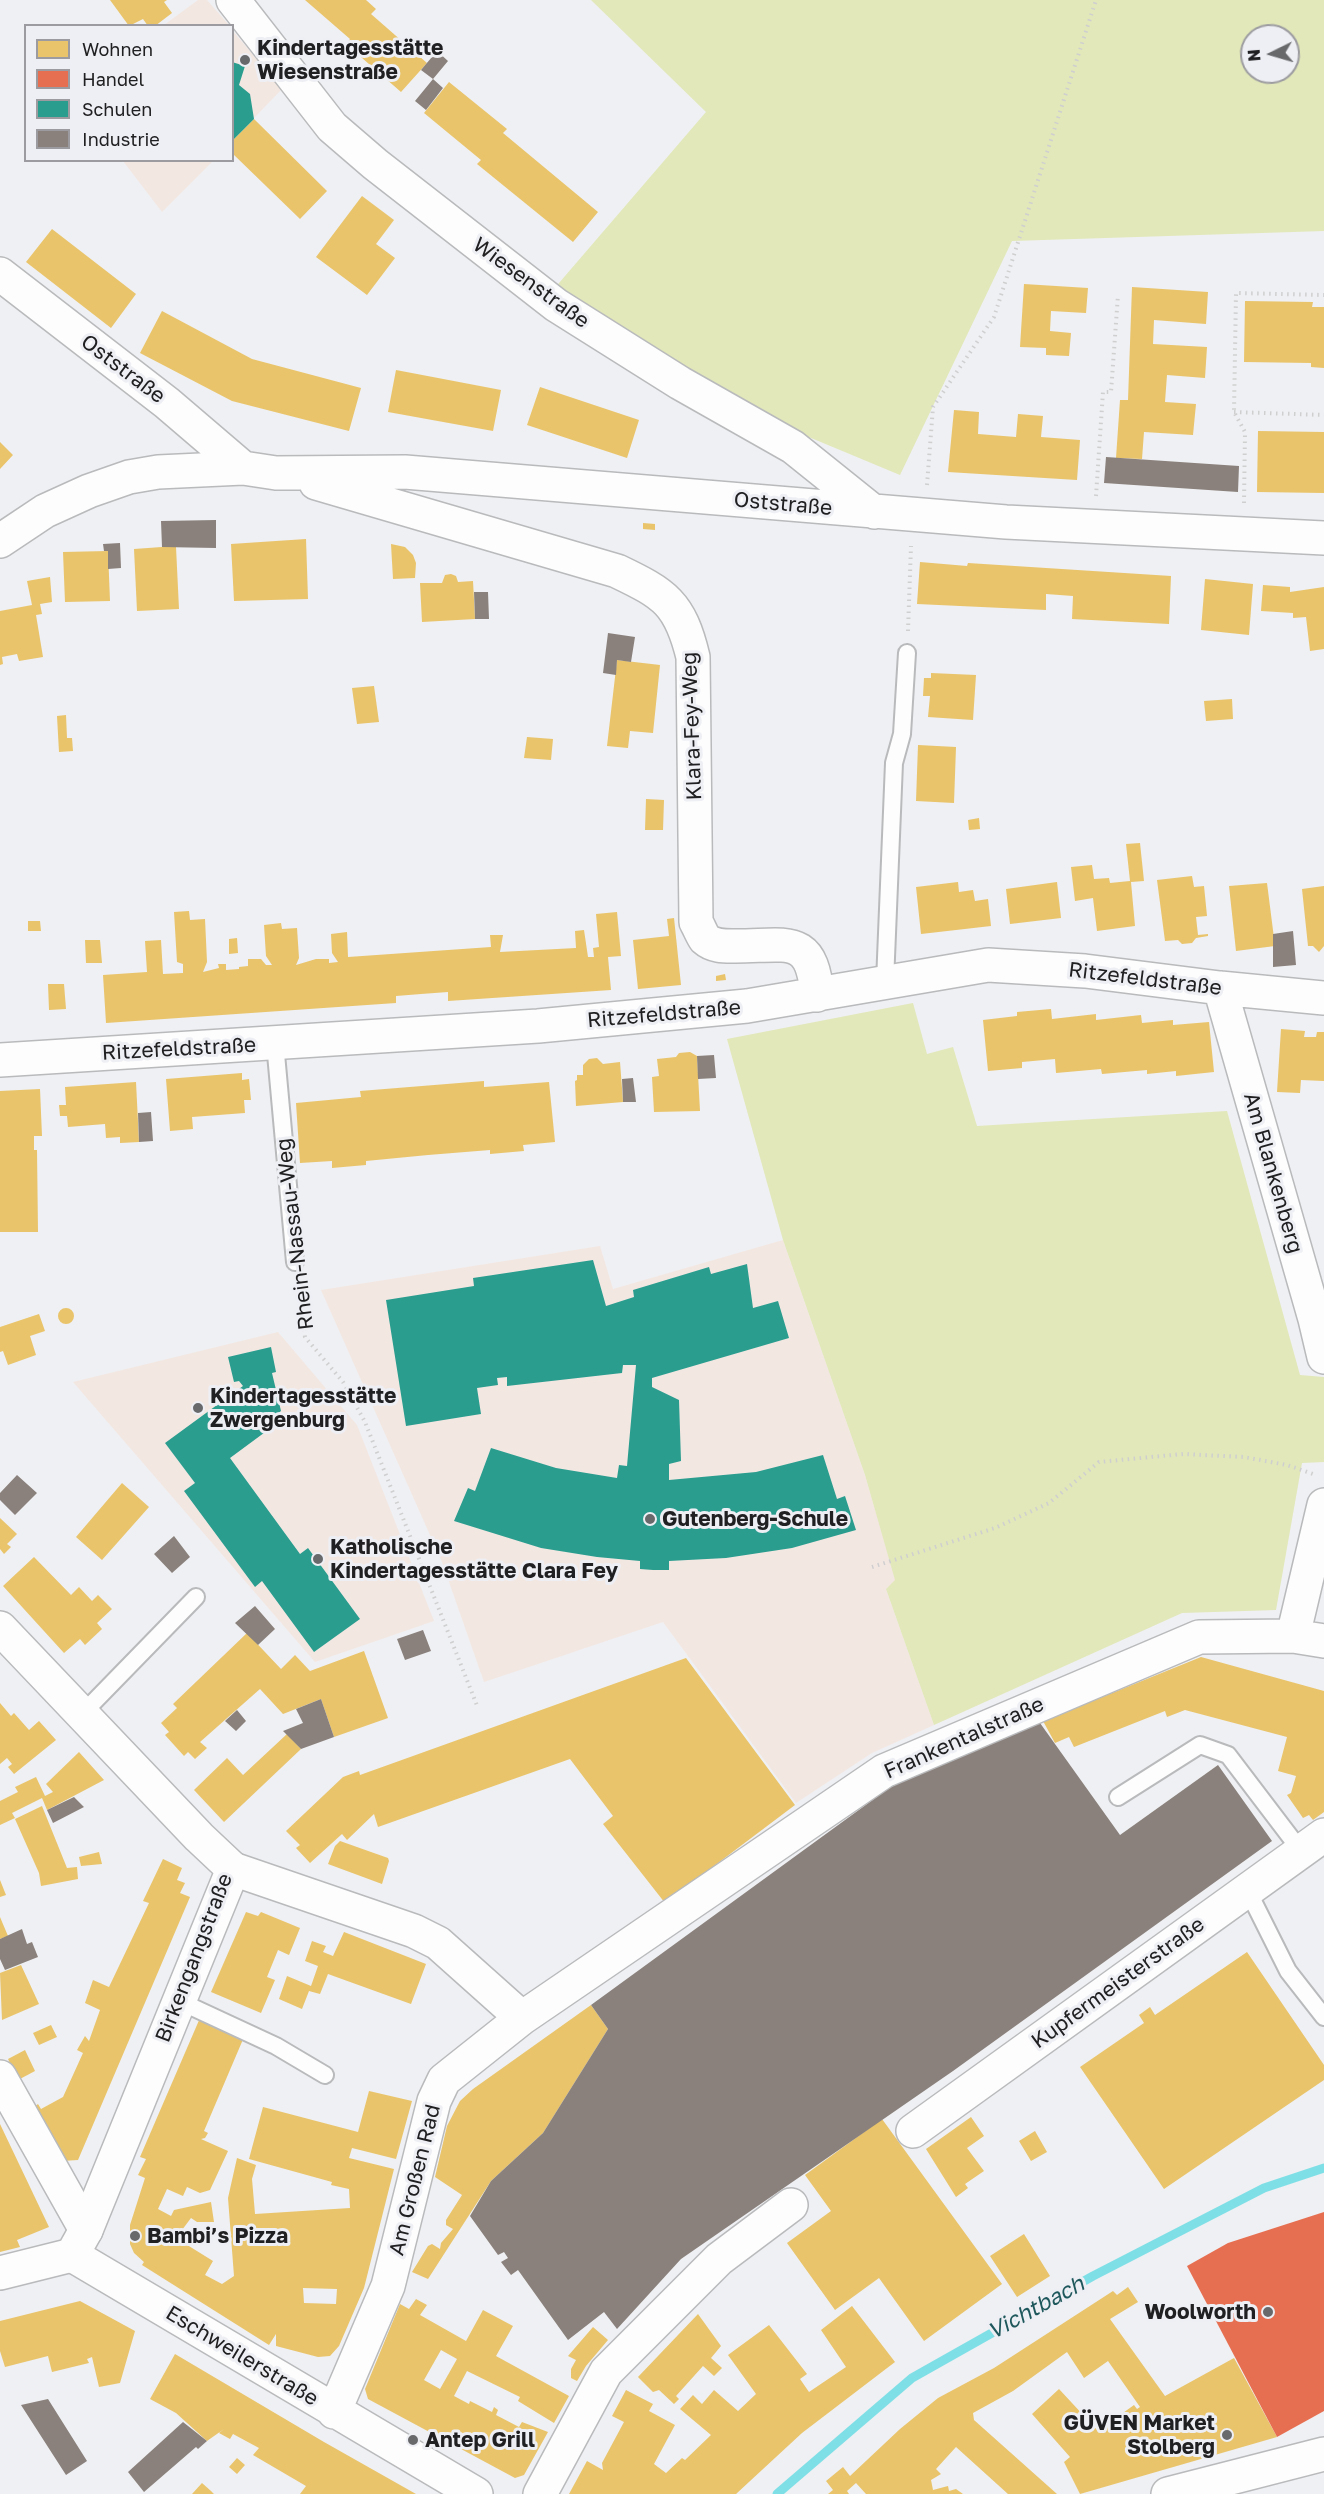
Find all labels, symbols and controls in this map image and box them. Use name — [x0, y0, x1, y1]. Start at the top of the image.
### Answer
legend — [24, 24, 234, 162]
north arrow — [1240, 24, 1300, 84]
place label: Kindertagesstätte Wiesenstraße — [257, 35, 443, 85]
text: Wohnen — [82, 38, 153, 60]
text: N — [1244, 48, 1265, 62]
marker: Kindertagesstätte Wiesenstraße — [238, 53, 252, 67]
text: Handel — [82, 68, 144, 90]
text: Schulen — [82, 98, 152, 120]
text: Industrie — [82, 128, 160, 150]
street label: Wiesenstraße — [468, 232, 594, 334]
street label: Oststraße — [76, 329, 170, 409]
street label: Oststraße — [733, 487, 833, 521]
street label: Klara-Fey-Weg — [677, 651, 707, 801]
street label: Ritzefeldstraße — [1067, 957, 1223, 1001]
street label: Ritzefeldstraße — [586, 995, 742, 1033]
street label: Ritzefeldstraße — [101, 1032, 257, 1066]
street label: Am Blankenberg — [1238, 1090, 1308, 1256]
street label: Rhein-Nassau-Weg — [271, 1137, 319, 1331]
place label: Kindertagesstätte Zwergenburg — [210, 1383, 396, 1433]
marker: Kindertagesstätte Zwergenburg — [191, 1401, 205, 1415]
place label: Gutenberg-Schule — [662, 1506, 848, 1532]
marker: Gutenberg-Schule — [643, 1512, 657, 1526]
place label: Katholische Kindertagesstätte Clara Fey — [330, 1534, 618, 1584]
marker: Katholische Kindertagesstätte Clara Fey — [311, 1552, 325, 1566]
street label: Frankentalstraße — [880, 1691, 1048, 1785]
street label: Birkengangstraße — [150, 1870, 238, 2046]
street label: Kupfermeisterstraße — [1027, 1912, 1209, 2054]
street label: Am Großen Rad — [384, 2102, 446, 2258]
place label: Bambi’s Pizza — [147, 2223, 288, 2249]
marker: Bambi’s Pizza — [128, 2229, 142, 2243]
water label: Vichtbach — [983, 2271, 1089, 2345]
place label: Woolworth — [1144, 2299, 1256, 2325]
street label: Eschweilerstraße — [161, 2301, 323, 2411]
marker: Woolworth — [1261, 2305, 1275, 2319]
place label: GÜVEN Market Stolberg — [1064, 2410, 1215, 2460]
place label: Antep Grill — [425, 2427, 535, 2453]
marker: GÜVEN Market Stolberg — [1220, 2428, 1234, 2442]
marker: Antep Grill — [406, 2433, 420, 2447]

